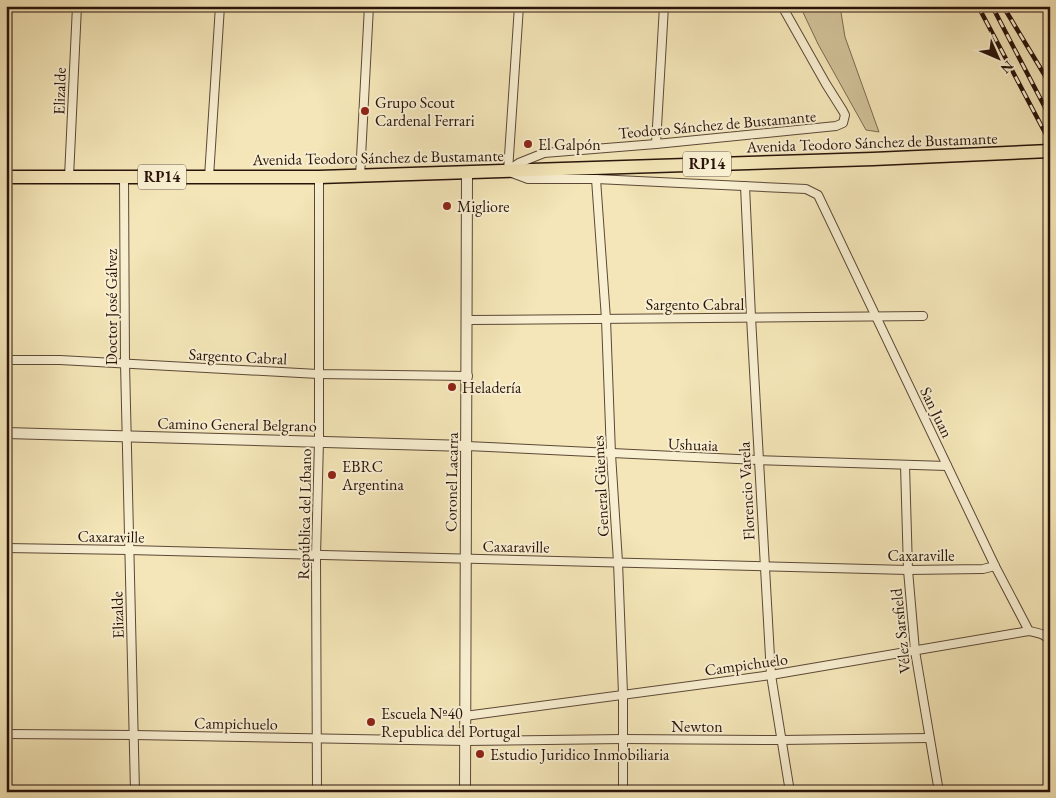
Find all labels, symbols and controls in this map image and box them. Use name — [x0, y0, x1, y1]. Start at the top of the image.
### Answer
north arrow — [974, 32, 1024, 82]
text: N — [996, 57, 1018, 78]
street label: Elizalde — [48, 67, 71, 115]
place label: Grupo Scout Cardenal Ferrari — [375, 92, 475, 131]
marker: Grupo Scout Cardenal Ferrari — [359, 105, 371, 117]
street label: Teodoro Sánchez de Bustamante — [617, 105, 817, 144]
street label: Avenida Teodoro Sánchez de Bustamante — [745, 128, 998, 157]
place label: El Galpón — [538, 134, 601, 155]
marker: El Galpón — [522, 138, 534, 150]
street label: Avenida Teodoro Sánchez de Bustamante — [251, 145, 504, 170]
road number: RP14 — [683, 152, 731, 176]
road number: RP14 — [138, 164, 186, 190]
place label: Migliore — [457, 196, 510, 217]
marker: Migliore — [441, 200, 453, 212]
street label: Doctor José Gálvez — [101, 249, 122, 365]
street label: Sargento Cabral — [646, 294, 744, 315]
street label: Sargento Cabral — [188, 343, 288, 370]
place label: Heladería — [462, 377, 522, 398]
marker: Heladería — [446, 381, 458, 393]
street label: San Juan — [915, 383, 958, 442]
street label: Camino General Belgrano — [157, 413, 317, 436]
street label: Coronel Lacarra — [440, 431, 463, 532]
street label: Ushuaia — [667, 433, 719, 456]
street label: General Güemes — [587, 435, 614, 537]
street label: Florencio Varela — [733, 440, 760, 541]
street label: República del Líbano — [293, 448, 316, 580]
place label: EBRC Argentina — [341, 456, 404, 495]
marker: EBRC Argentina — [326, 469, 338, 481]
street label: Caxaraville — [77, 525, 145, 548]
street label: Caxaraville — [482, 535, 550, 558]
street label: Caxaraville — [887, 545, 955, 566]
street label: Vélez Sarsfield — [885, 586, 915, 675]
street label: Elizalde — [106, 591, 129, 639]
street label: Campichuelo — [703, 648, 789, 681]
place label: Escuela Nº40 Republica del Portugal — [381, 703, 520, 742]
street label: Campichuelo — [194, 712, 278, 735]
marker: Escuela Nº40 Republica del Portugal — [365, 716, 377, 728]
street label: Newton — [671, 716, 723, 737]
place label: Estudio Juridico Inmobiliaria — [490, 744, 670, 765]
marker: Estudio Juridico Inmobiliaria — [474, 748, 486, 760]

